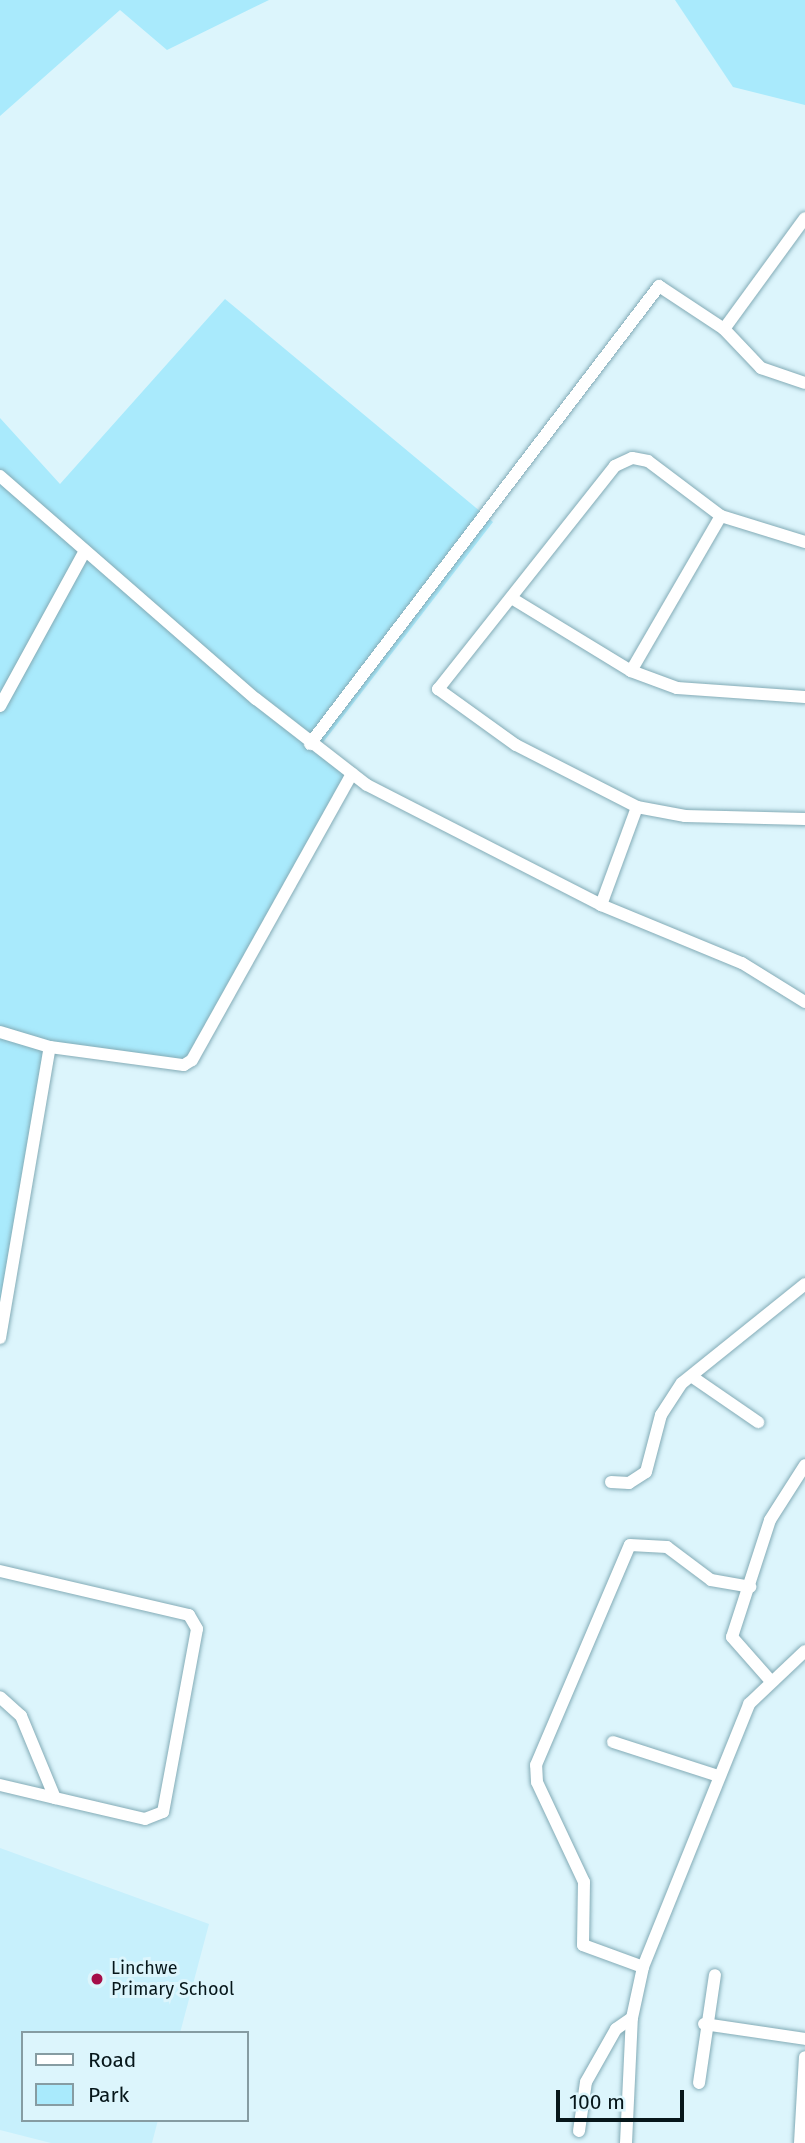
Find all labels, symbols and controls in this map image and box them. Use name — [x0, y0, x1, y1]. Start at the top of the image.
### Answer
place label: Linchwe Primary School — [111, 1958, 234, 2000]
marker: Linchwe Primary School — [89, 1971, 105, 1987]
legend — [21, 2031, 248, 2122]
text: Road — [88, 2047, 136, 2073]
scale bar — [560, 2076, 688, 2120]
text: Park — [88, 2082, 129, 2108]
text: 100 m — [569, 2089, 625, 2115]

